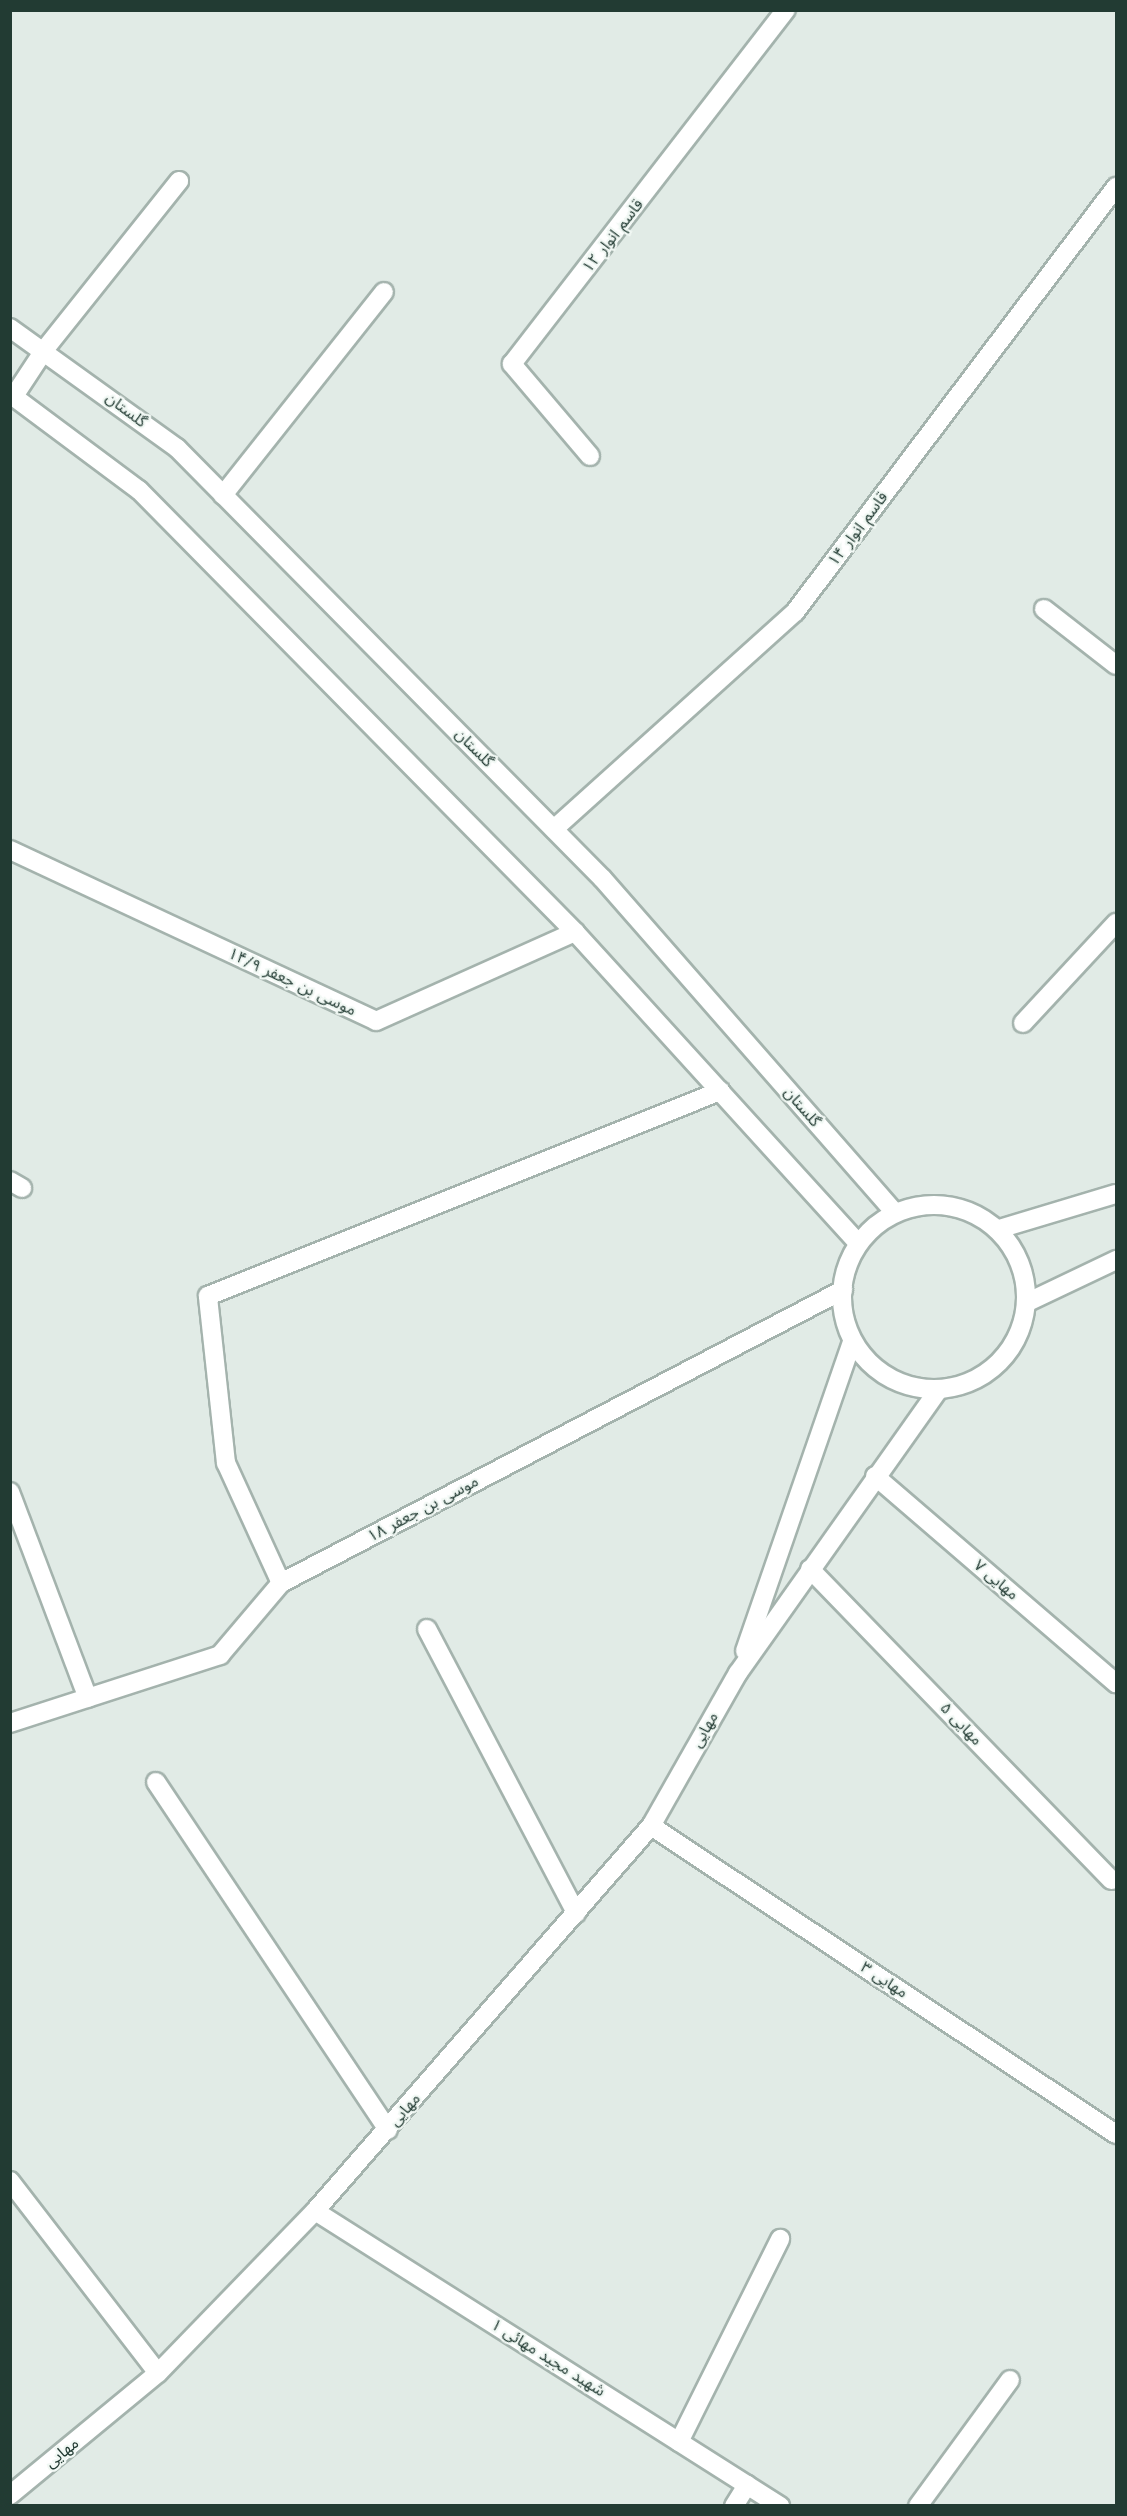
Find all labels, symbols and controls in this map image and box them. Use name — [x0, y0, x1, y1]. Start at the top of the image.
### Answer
street label: قاسم انوار ۱۲ — [578, 195, 648, 277]
street label: گلستان — [102, 388, 150, 432]
street label: قاسم انوار ۱۴ — [824, 488, 892, 570]
street label: گلستان — [451, 725, 497, 771]
street label: موسی بن جعفر ۱۴/۹ — [225, 944, 359, 1020]
street label: گلستان — [779, 1083, 825, 1131]
street label: موسی بن جعفر ۱۸ — [364, 1472, 482, 1546]
street label: مهایی ۷ — [970, 1556, 1022, 1604]
street label: مهایی ۵ — [936, 1699, 986, 1749]
street label: مهایی — [687, 1709, 723, 1751]
street label: مهایی ۳ — [857, 1958, 911, 2002]
street label: مهایی — [385, 2089, 425, 2131]
street label: شهید مجید مهائی ۱ — [487, 2315, 609, 2401]
street label: مهایی — [41, 2434, 83, 2472]

